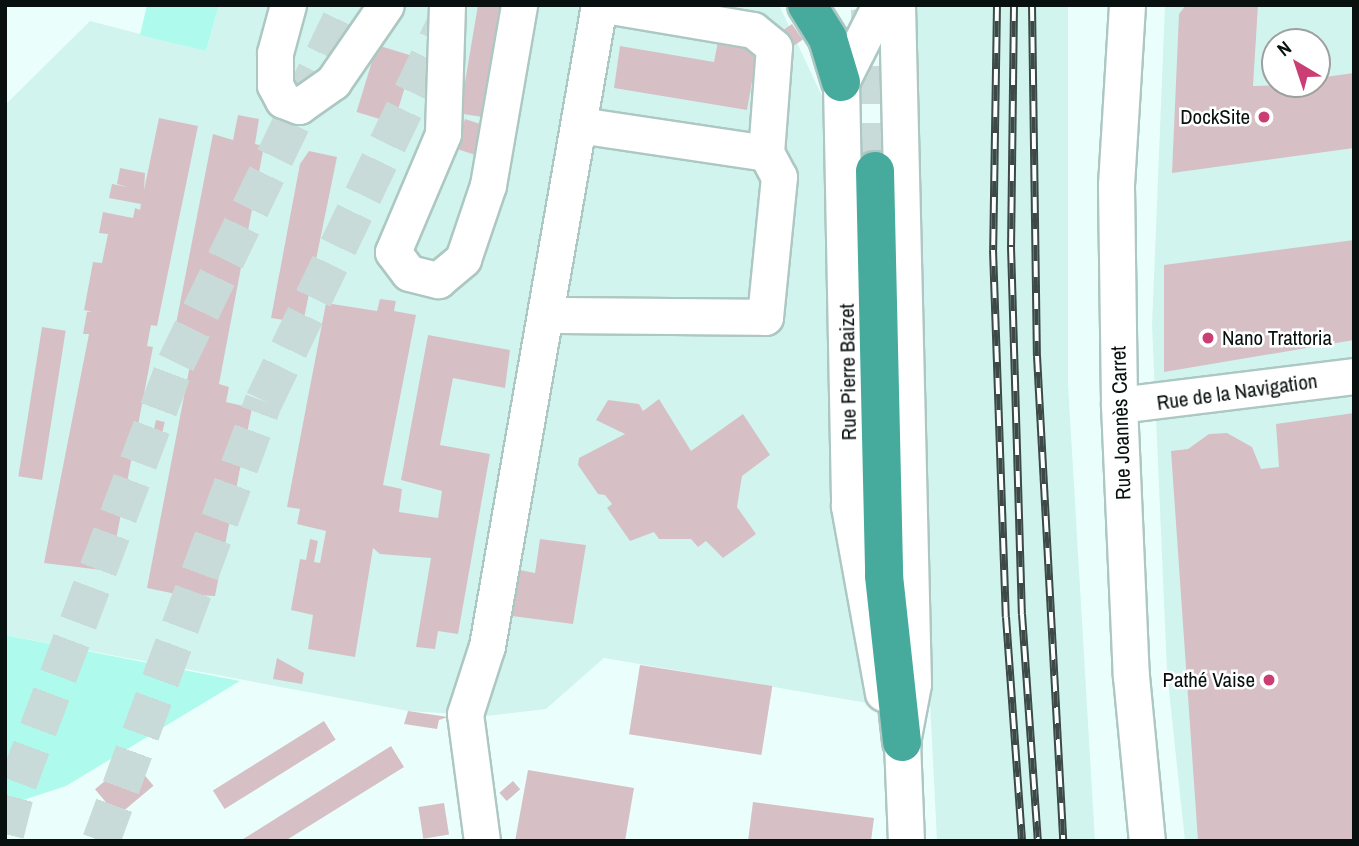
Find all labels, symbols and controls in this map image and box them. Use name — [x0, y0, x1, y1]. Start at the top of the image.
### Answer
north arrow — [1261, 28, 1331, 98]
text: N — [1271, 35, 1297, 62]
place label: DockSite — [1180, 104, 1250, 130]
marker: DockSite — [1256, 109, 1272, 125]
street label: Rue Pierre Baizet — [834, 303, 862, 441]
place label: Nano Trattoria — [1222, 325, 1332, 351]
marker: Nano Trattoria — [1200, 330, 1216, 346]
street label: Rue Joannès Carret — [1106, 346, 1136, 500]
street label: Rue de la Navigation — [1155, 368, 1319, 416]
place label: Pathé Vaise — [1162, 667, 1255, 693]
marker: Pathé Vaise — [1261, 672, 1277, 688]

